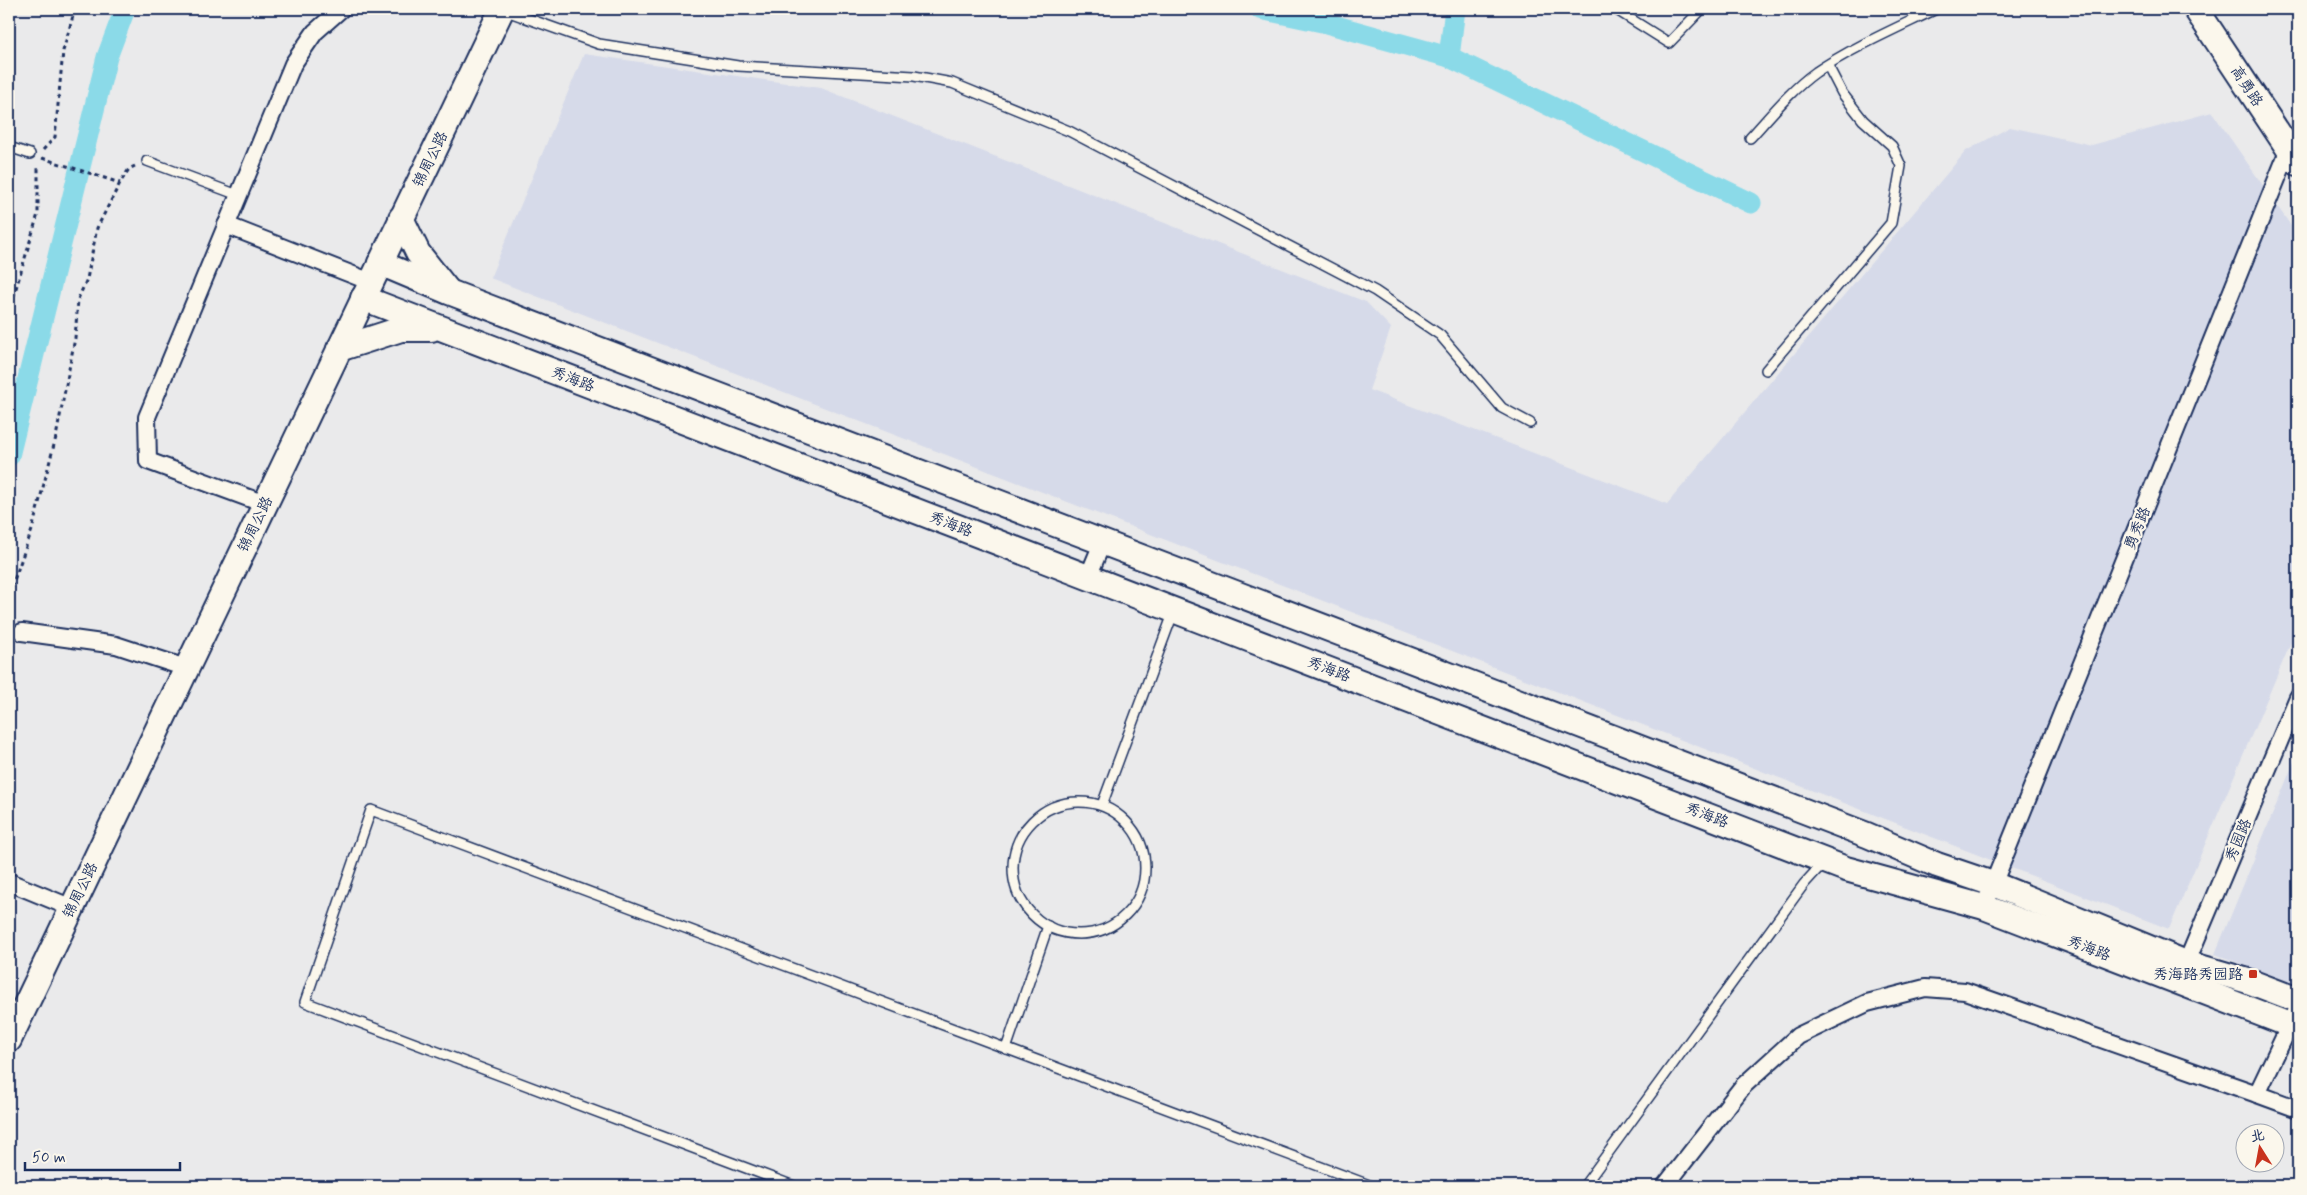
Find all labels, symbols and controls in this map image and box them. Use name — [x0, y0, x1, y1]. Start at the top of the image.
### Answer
street label: 高勇路 — [2226, 62, 2267, 111]
street label: 锦周公路 — [409, 128, 453, 191]
street label: 秀海路 — [548, 363, 597, 397]
street label: 锦周公路 — [234, 493, 278, 556]
street label: 勇秀路 — [2120, 504, 2156, 553]
street label: 秀海路 — [926, 508, 975, 542]
street label: 秀海路 — [1304, 653, 1353, 687]
street label: 秀海路 — [1682, 799, 1731, 833]
street label: 秀园路 — [2221, 816, 2257, 865]
street label: 锦周公路 — [59, 859, 103, 922]
street label: 秀海路 — [2064, 932, 2113, 966]
place label: 秀海路秀园路 — [2153, 965, 2243, 985]
marker: 秀海路秀园路 — [2247, 968, 2259, 980]
north arrow — [2234, 1122, 2284, 1172]
text: 北 — [2249, 1126, 2266, 1146]
scale bar — [25, 1140, 180, 1172]
text: 50 m — [32, 1148, 66, 1168]

